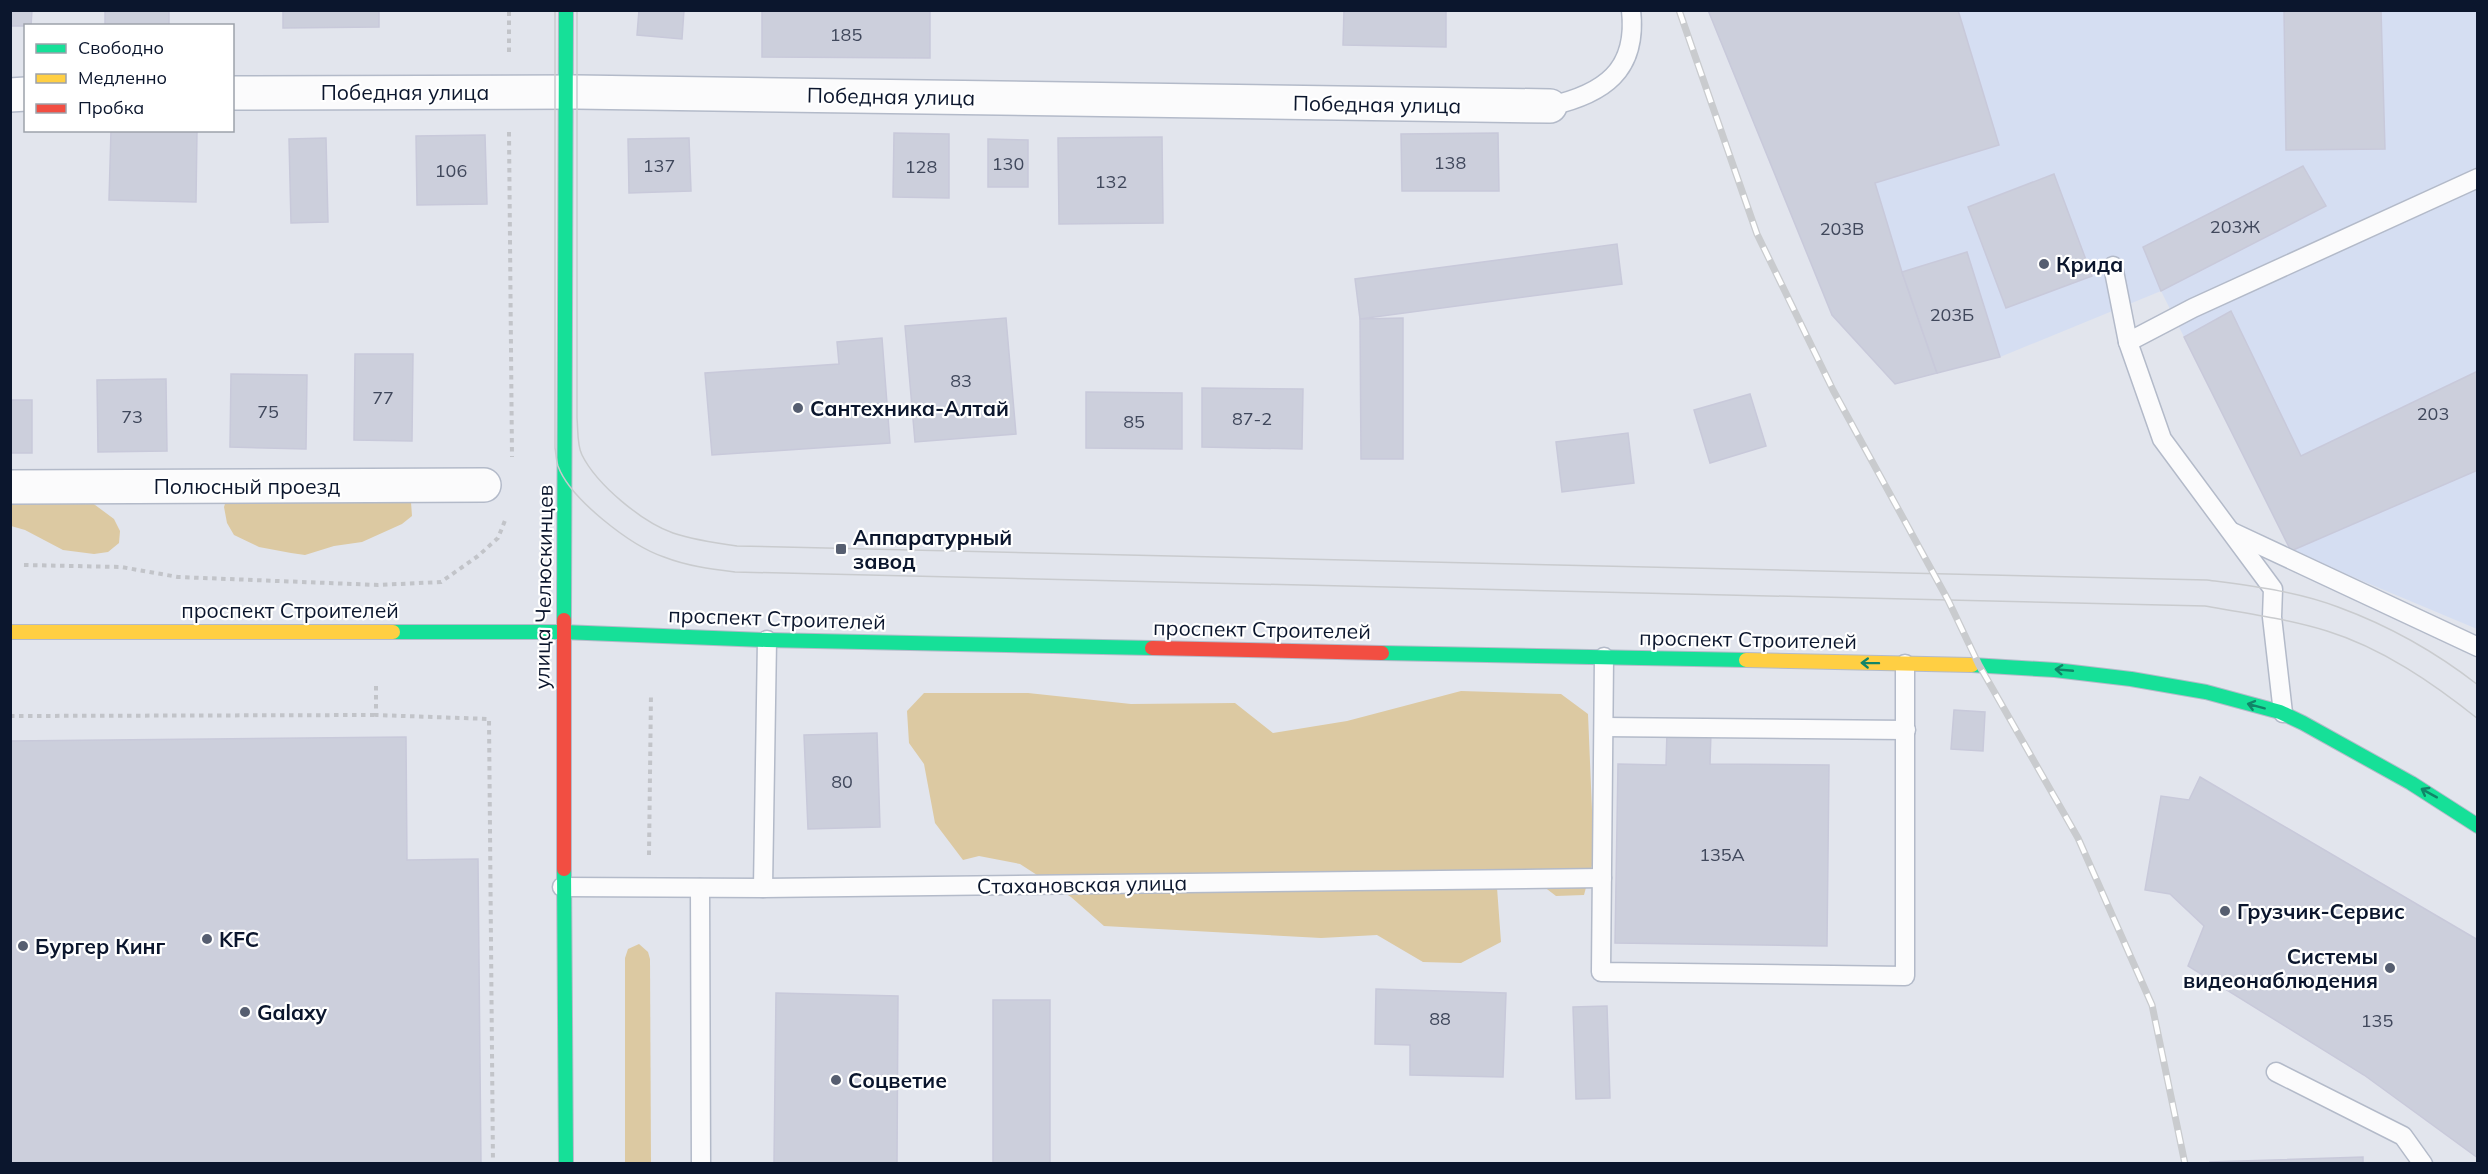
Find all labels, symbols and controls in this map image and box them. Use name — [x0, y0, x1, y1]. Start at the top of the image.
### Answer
house number: 185 — [830, 23, 862, 46]
legend — [24, 24, 234, 132]
text: Свободно — [78, 36, 164, 59]
text: Медленно — [78, 66, 167, 89]
street label: Победная улица — [321, 79, 489, 105]
street label: Победная улица — [807, 82, 975, 110]
street label: Победная улица — [1293, 90, 1461, 118]
text: Пробка — [78, 96, 144, 119]
house number: 138 — [1434, 151, 1466, 174]
house number: 130 — [992, 152, 1024, 175]
house number: 137 — [643, 154, 675, 177]
house number: 128 — [905, 155, 937, 178]
house number: 106 — [435, 159, 467, 182]
house number: 132 — [1095, 170, 1127, 193]
house number: 203Ж — [2210, 215, 2260, 238]
house number: 203В — [1820, 217, 1864, 240]
place label: Крида — [2056, 251, 2123, 277]
marker: Крида — [2037, 257, 2051, 271]
house number: 203Б — [1930, 303, 1974, 326]
house number: 83 — [950, 369, 972, 392]
house number: 77 — [372, 386, 394, 409]
place label: Сантехника-Алтай — [810, 395, 1009, 421]
house number: 75 — [257, 400, 279, 423]
marker: Сантехника-Алтай — [791, 401, 805, 415]
house number: 203 — [2417, 402, 2449, 425]
house number: 73 — [121, 405, 143, 428]
house number: 87-2 — [1232, 407, 1272, 430]
house number: 85 — [1123, 410, 1145, 433]
street label: Полюсный проезд — [154, 473, 340, 499]
street label: улица Челюскинцев — [528, 484, 558, 690]
place label: Аппаратурный завод — [853, 524, 1012, 574]
marker: Аппаратурный завод — [834, 542, 848, 556]
street label: проспект Строителей — [181, 597, 399, 623]
street label: проспект Строителей — [668, 601, 886, 635]
street label: проспект Строителей — [1153, 614, 1371, 644]
street label: проспект Строителей — [1639, 624, 1857, 654]
one-way arrow — [1860, 657, 1880, 669]
one-way arrow — [2055, 664, 2075, 675]
one-way arrow — [2247, 699, 2266, 711]
house number: 80 — [831, 770, 853, 793]
one-way arrow — [2421, 787, 2439, 798]
house number: 135А — [1699, 843, 1745, 866]
street label: Стахановская улица — [977, 869, 1187, 899]
place label: Грузчик-Сервис — [2237, 898, 2405, 924]
marker: Грузчик-Сервис — [2218, 904, 2232, 918]
place label: KFC — [219, 926, 259, 952]
marker: KFC — [200, 932, 214, 946]
place label: Бургер Кинг — [35, 933, 166, 959]
marker: Бургер Кинг — [16, 939, 30, 953]
place label: Системы видеонаблюдения — [2183, 943, 2378, 993]
marker: Системы видеонаблюдения — [2383, 961, 2397, 975]
place label: Galaxy — [257, 999, 327, 1025]
marker: Galaxy — [238, 1005, 252, 1019]
house number: 88 — [1429, 1007, 1451, 1030]
house number: 135 — [2361, 1009, 2393, 1032]
place label: Соцветие — [848, 1067, 947, 1093]
marker: Соцветие — [829, 1073, 843, 1087]

